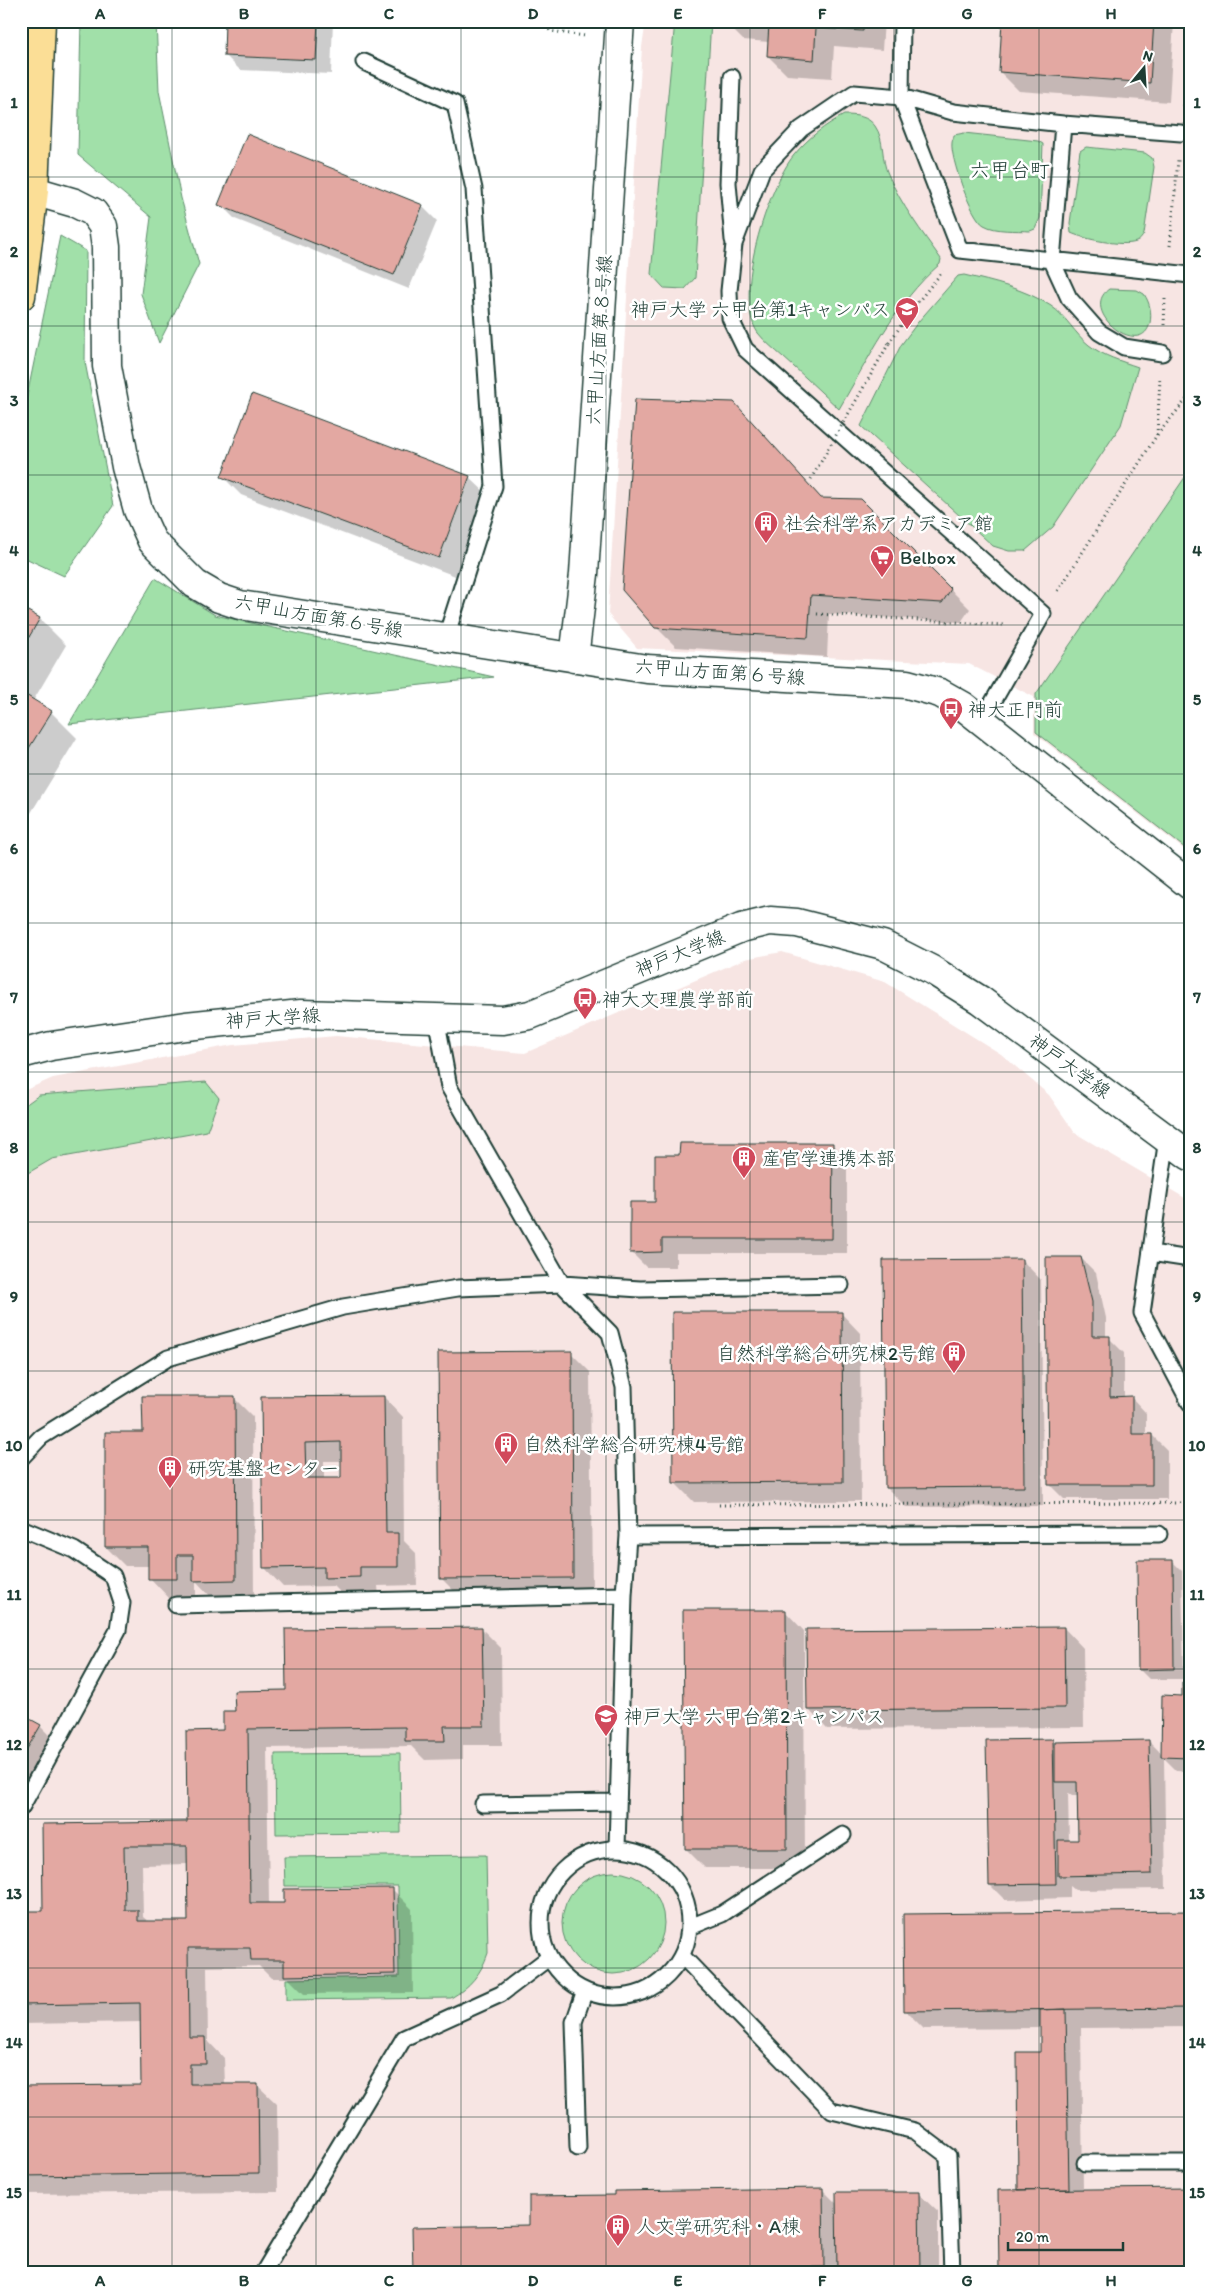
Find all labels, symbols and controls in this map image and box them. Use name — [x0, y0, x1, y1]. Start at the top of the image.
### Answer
text: A — [94, 4, 106, 23]
text: B — [239, 4, 250, 23]
text: C — [384, 4, 395, 23]
text: D — [528, 4, 539, 23]
text: E — [674, 4, 683, 23]
text: F — [818, 4, 827, 23]
text: G — [961, 4, 973, 23]
text: H — [1105, 4, 1117, 23]
north arrow — [1118, 42, 1168, 92]
text: N — [1141, 47, 1155, 66]
text: 1 — [10, 93, 18, 112]
text: 1 — [1193, 93, 1201, 112]
district label: 六甲台町 — [970, 158, 1050, 182]
text: 2 — [10, 242, 19, 261]
text: 2 — [1193, 242, 1202, 261]
street label: 六甲山方面第８号線 — [582, 254, 616, 426]
school or university icon: 神戸大学 六甲台第1キャンパス — [894, 296, 920, 330]
place label: 神戸大学 六甲台第1キャンパス — [631, 298, 890, 321]
text: 3 — [10, 391, 19, 410]
text: 3 — [1193, 391, 1202, 410]
building icon: 社会科学系アカデミア館 — [753, 510, 779, 544]
place label: 社会科学系アカデミア館 — [784, 512, 993, 535]
text: 4 — [9, 541, 19, 560]
text: 4 — [1192, 541, 1202, 560]
supermarket icon: Belbox — [869, 544, 895, 578]
place label: Belbox — [900, 546, 956, 569]
street label: 六甲山方面第６号線 — [233, 590, 405, 642]
street label: 六甲山方面第６号線 — [634, 655, 806, 689]
text: 5 — [10, 690, 19, 709]
text: 5 — [1193, 690, 1202, 709]
bus stop icon: 神大正門前 — [938, 696, 964, 730]
place label: 神大正門前 — [968, 698, 1063, 721]
text: 6 — [10, 839, 19, 858]
text: 6 — [1193, 839, 1202, 858]
street label: 神戸大学線 — [632, 925, 728, 981]
bus stop icon: 神大文理農学部前 — [572, 986, 598, 1020]
text: 7 — [9, 988, 18, 1007]
place label: 神大文理農学部前 — [602, 988, 754, 1011]
text: 7 — [1192, 988, 1201, 1007]
street label: 神戸大学線 — [225, 1003, 321, 1033]
street label: 神戸大学線 — [1025, 1029, 1115, 1103]
text: 8 — [10, 1138, 19, 1157]
text: 8 — [1193, 1138, 1202, 1157]
building icon: 産官学連携本部 — [731, 1145, 757, 1179]
place label: 産官学連携本部 — [762, 1147, 895, 1170]
text: 9 — [10, 1287, 18, 1306]
text: 9 — [1193, 1287, 1201, 1306]
building icon: 自然科学総合研究棟2号館 — [941, 1340, 967, 1374]
place label: 自然科学総合研究棟2号館 — [717, 1342, 936, 1365]
building icon: 自然科学総合研究棟4号館 — [493, 1431, 519, 1465]
place label: 自然科学総合研究棟4号館 — [524, 1433, 744, 1456]
text: 10 — [5, 1436, 23, 1455]
text: 10 — [1188, 1436, 1206, 1455]
building icon: 研究基盤センター — [157, 1455, 183, 1489]
place label: 研究基盤センター — [188, 1457, 339, 1480]
text: 11 — [7, 1585, 22, 1604]
text: 11 — [1190, 1585, 1205, 1604]
school or university icon: 神戸大学 六甲台第2キャンパス — [593, 1703, 619, 1737]
place label: 神戸大学 六甲台第2キャンパス — [624, 1705, 885, 1728]
text: 12 — [6, 1735, 23, 1754]
text: 12 — [1189, 1735, 1206, 1754]
text: 13 — [6, 1884, 22, 1903]
text: 13 — [1189, 1884, 1205, 1903]
text: 14 — [5, 2033, 23, 2052]
text: 14 — [1188, 2033, 1206, 2052]
text: 15 — [6, 2183, 23, 2202]
text: 15 — [1189, 2183, 1206, 2202]
building icon: 人文学研究科・A棟 — [605, 2213, 631, 2247]
place label: 人文学研究科・A棟 — [636, 2215, 800, 2238]
scale bar — [1008, 2219, 1124, 2251]
text: 20 m — [1016, 2228, 1050, 2246]
text: A — [94, 2271, 106, 2290]
text: B — [239, 2271, 250, 2290]
text: C — [384, 2271, 395, 2290]
text: D — [528, 2271, 539, 2290]
text: E — [674, 2271, 683, 2290]
text: F — [818, 2271, 827, 2290]
text: G — [961, 2271, 973, 2290]
text: H — [1105, 2271, 1117, 2290]

